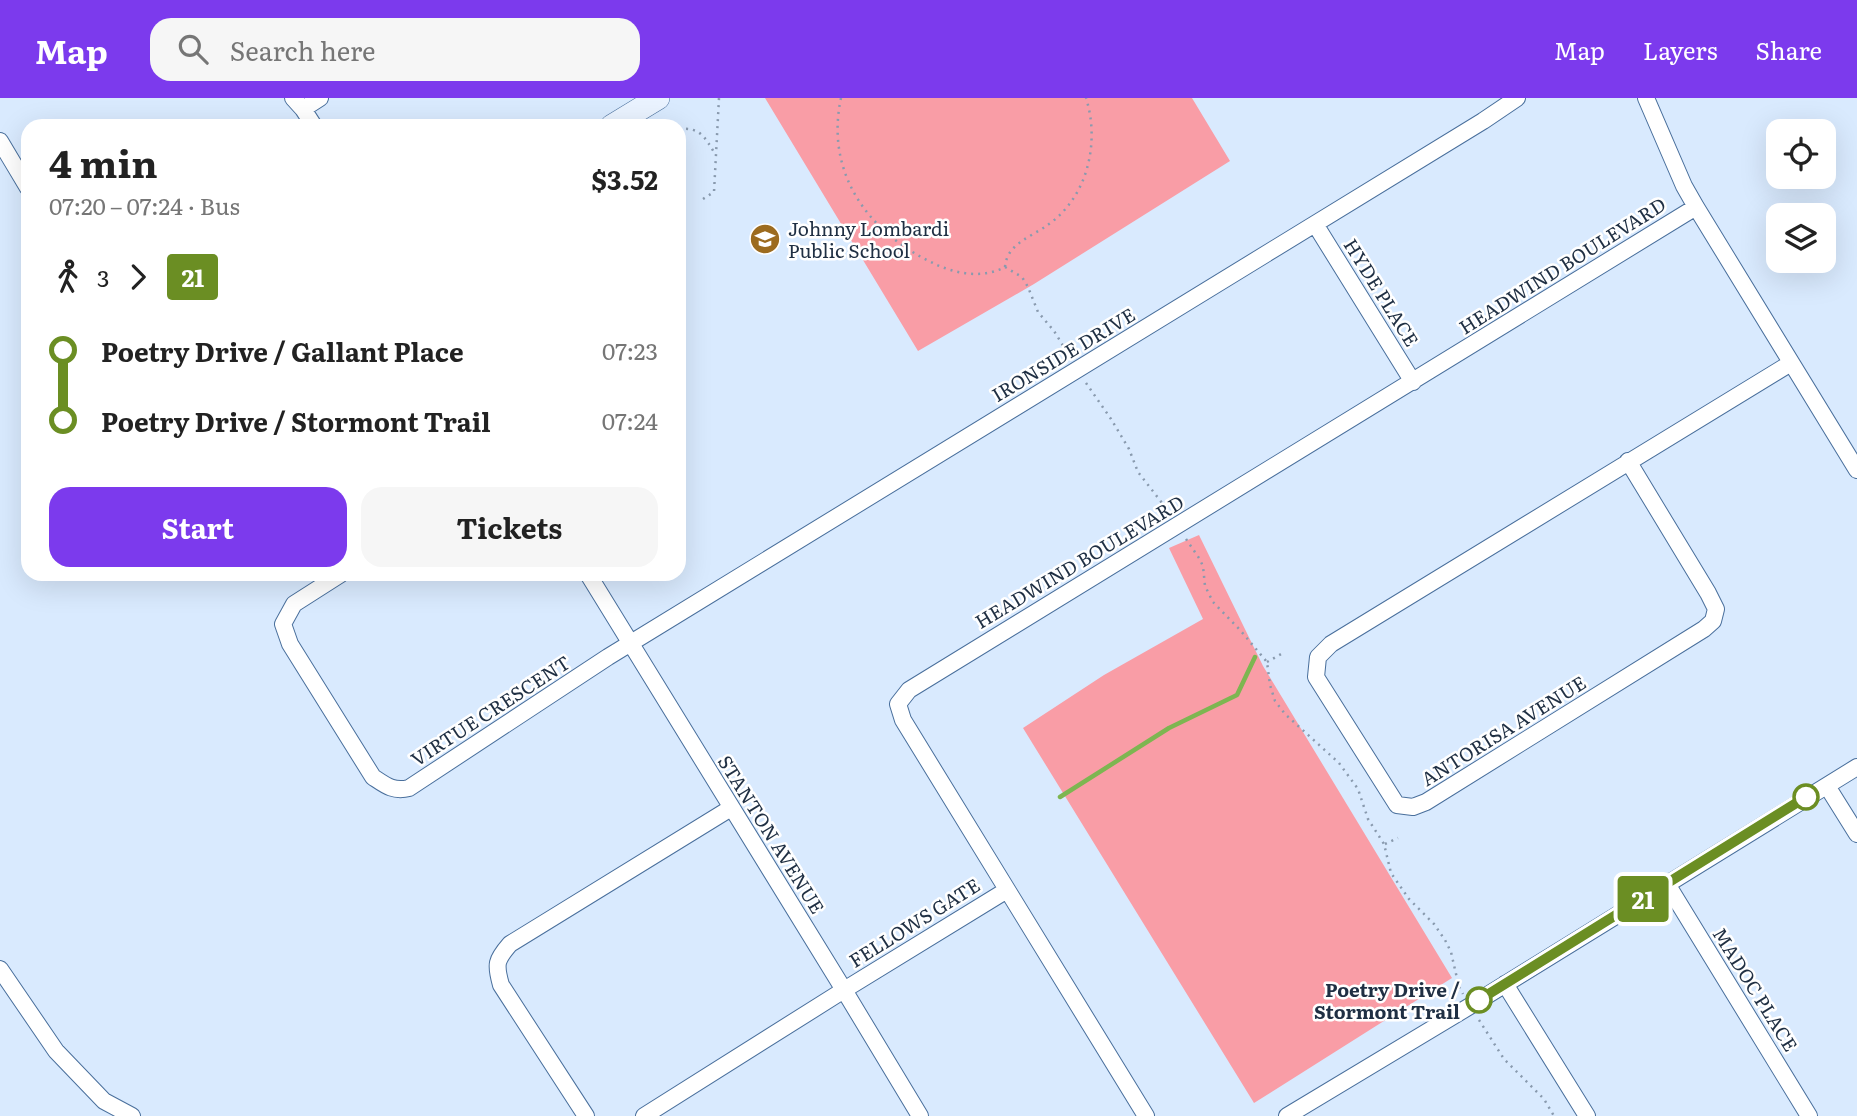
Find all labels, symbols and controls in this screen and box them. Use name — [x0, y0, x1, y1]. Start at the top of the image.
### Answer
search box — [150, 18, 640, 81]
text: Map — [35, 25, 108, 74]
icon: search — [174, 30, 212, 68]
text: Search here — [230, 30, 376, 69]
text: Map — [1554, 32, 1605, 67]
text: Layers — [1643, 32, 1717, 67]
text: Share — [1755, 32, 1822, 67]
map controls — [1766, 119, 1836, 273]
button: locate — [1766, 119, 1836, 189]
text: 4 min — [49, 133, 158, 190]
text: $3.52 — [592, 159, 658, 198]
text: 07:20 – 07:24 · Bus — [49, 188, 240, 222]
street label: HEADWIND BOULEVARD — [1453, 190, 1671, 340]
button: layers — [1766, 203, 1836, 273]
place label: Johnny Lombardi Public School — [788, 214, 949, 264]
school or university icon: Johnny Lombardi Public School — [748, 222, 782, 256]
street label: HYDE PLACE — [1338, 233, 1426, 351]
icon: walk — [49, 258, 87, 296]
icon: forward — [119, 258, 157, 296]
text: 21 — [181, 259, 204, 294]
text: 3 — [97, 260, 109, 294]
street label: IRONSIDE DRIVE — [986, 300, 1140, 408]
text: Poetry Drive / Gallant Place — [101, 331, 464, 370]
text: 07:23 — [602, 333, 658, 367]
text: Poetry Drive / Stormont Trail — [101, 401, 491, 440]
text: 07:24 — [602, 403, 658, 437]
button: Start — [49, 487, 347, 567]
button: Tickets — [361, 487, 658, 567]
street label: HEADWIND BOULEVARD — [969, 487, 1189, 635]
street label: VIRTUE CRESCENT — [405, 648, 575, 772]
street label: ANTORISA AVENUE — [1415, 668, 1591, 792]
street label: STANTON AVENUE — [712, 749, 832, 919]
unlabelled marker — [1793, 784, 1819, 810]
street label: FELLOWS GATE — [843, 870, 985, 974]
line badge: 21 — [1612, 876, 1674, 922]
text: 21 — [1632, 881, 1654, 916]
street label: MADOC PLACE — [1707, 922, 1805, 1056]
place label: Poetry Drive / Stormont Trail — [1314, 975, 1460, 1025]
marker: Poetry Drive / Stormont Trail — [1466, 987, 1492, 1013]

